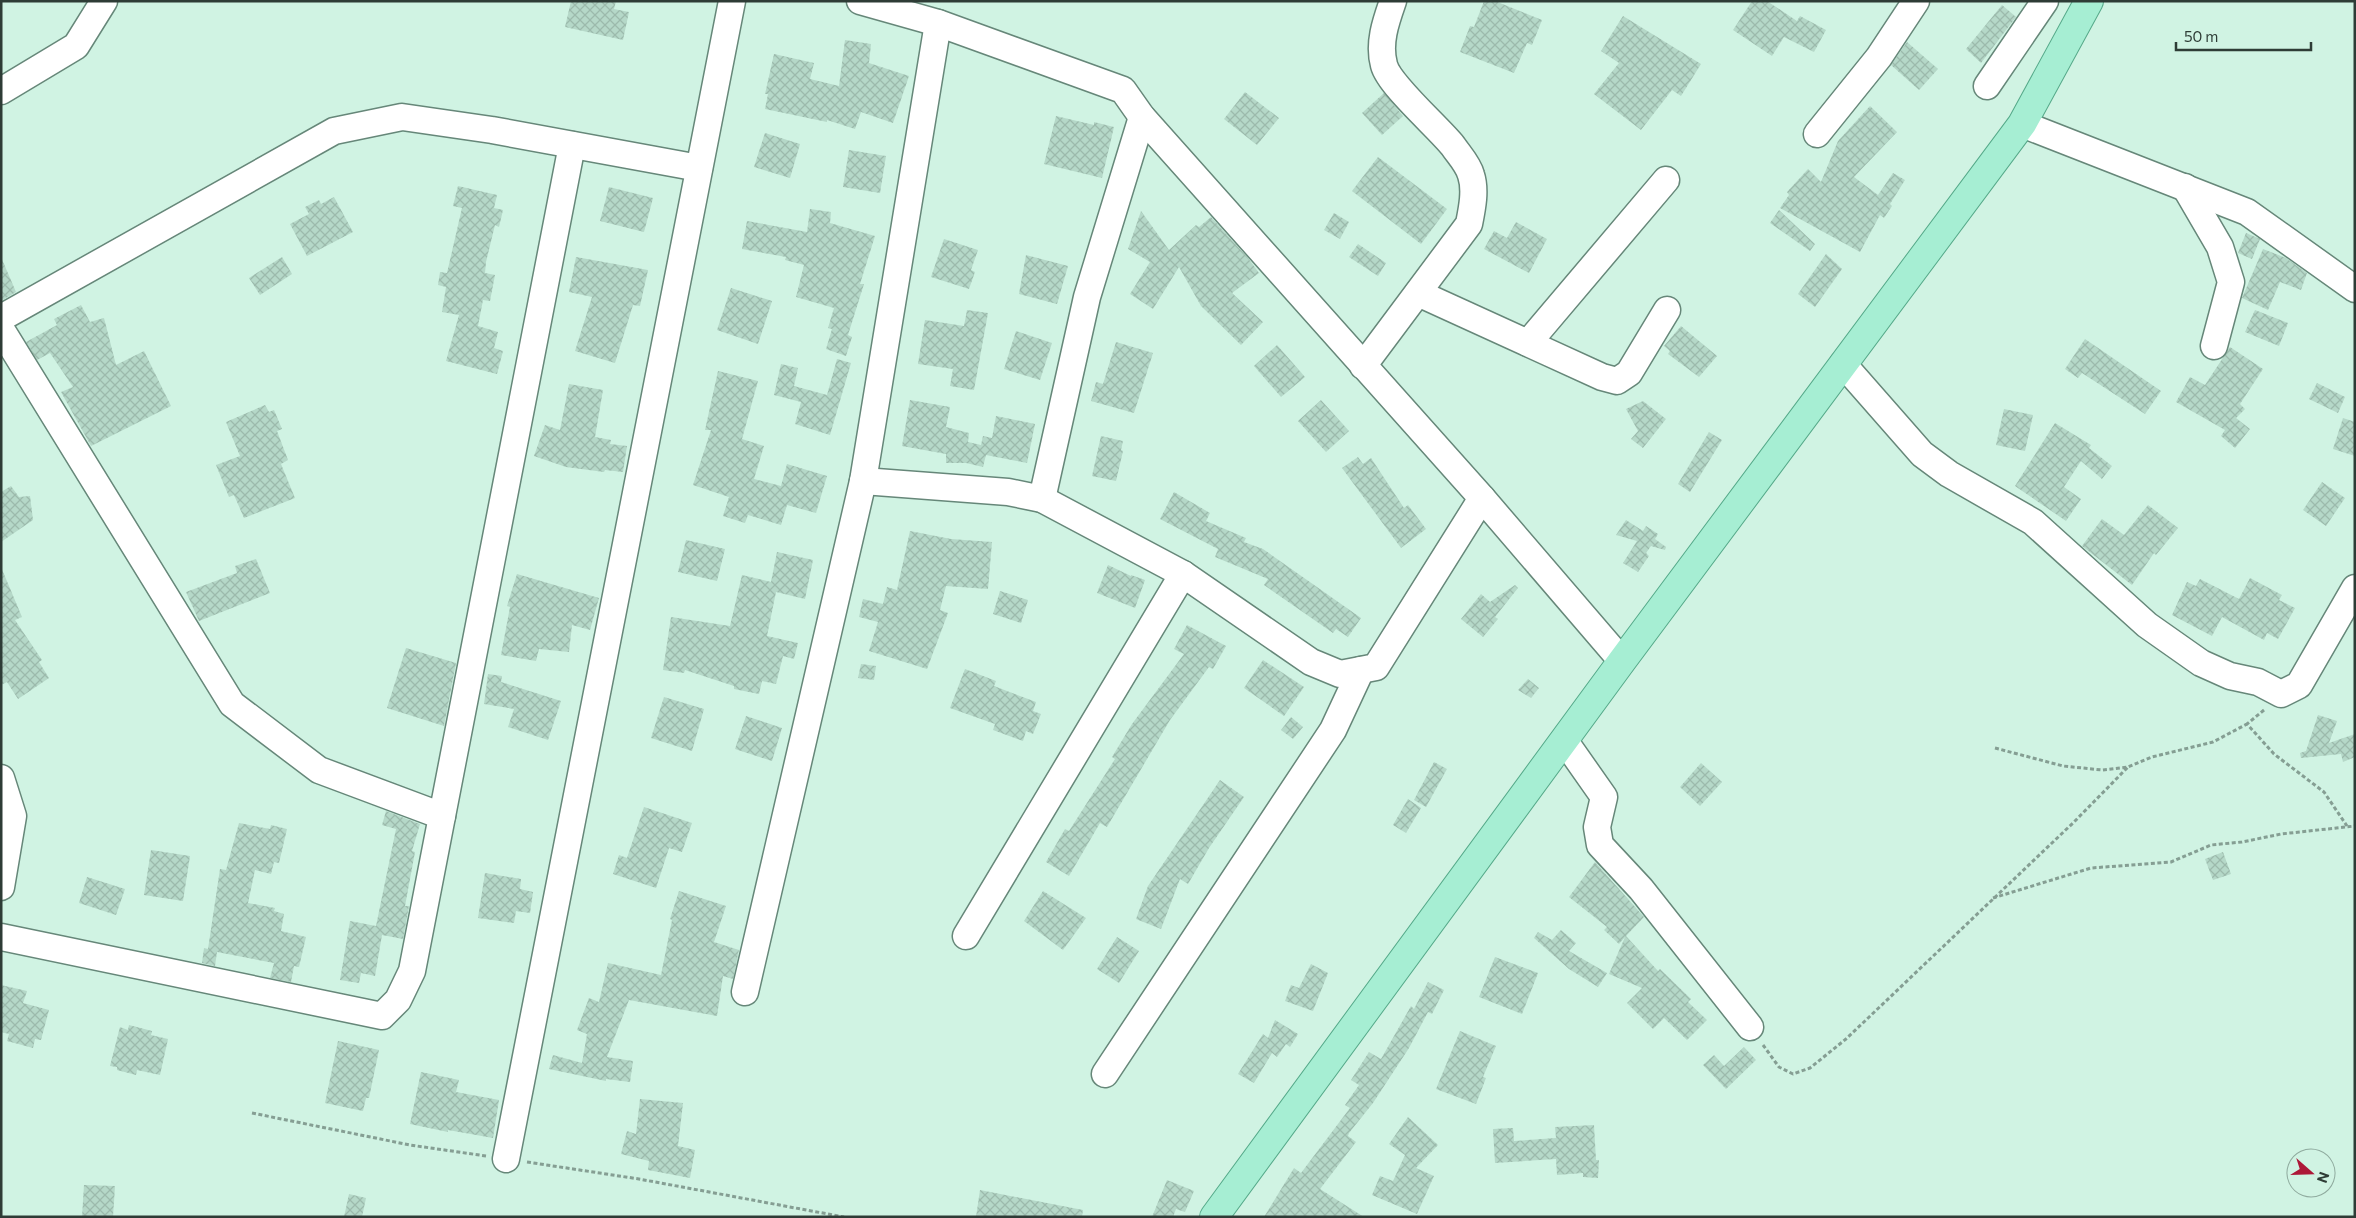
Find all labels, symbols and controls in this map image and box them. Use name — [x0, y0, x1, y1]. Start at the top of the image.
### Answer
scale bar — [2176, 20, 2311, 52]
text: 50 m — [2184, 27, 2218, 45]
north arrow — [2286, 1148, 2336, 1198]
text: N — [2314, 1170, 2333, 1185]

